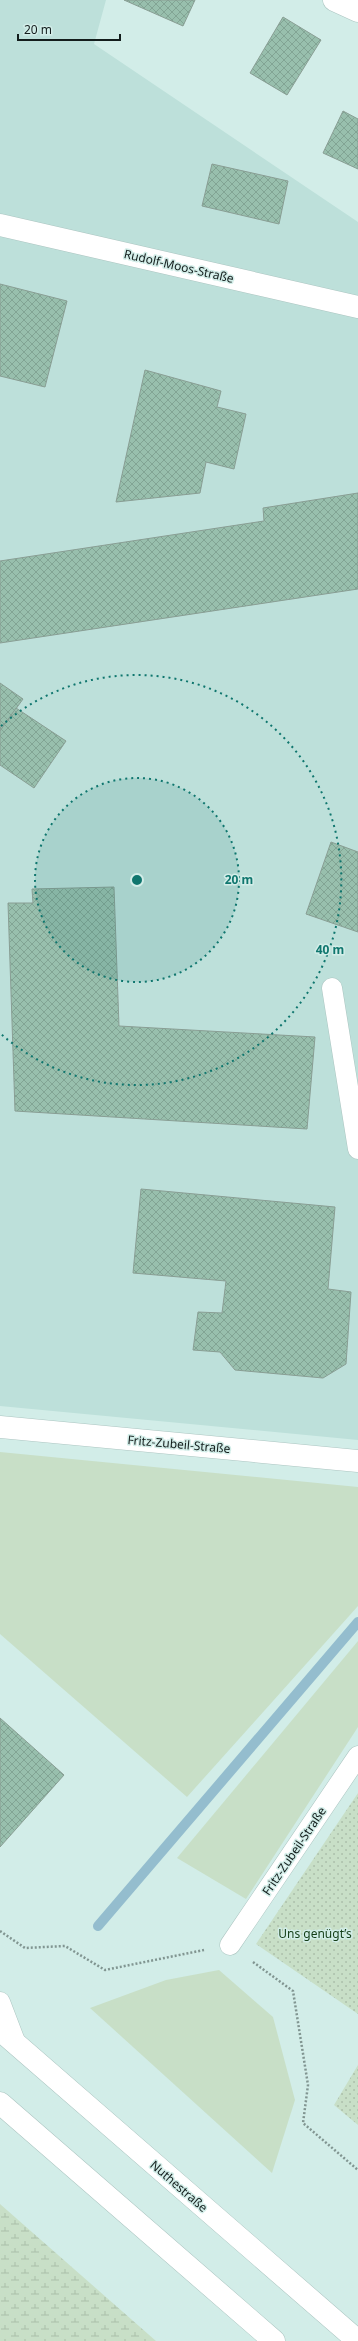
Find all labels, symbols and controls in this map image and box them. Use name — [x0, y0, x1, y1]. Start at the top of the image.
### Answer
scale bar — [18, 16, 120, 42]
text: 20 m — [24, 21, 52, 38]
street label: Rudolf-Moos-Straße — [122, 245, 236, 287]
text: 20 m — [225, 871, 253, 888]
centre of rings — [130, 873, 144, 887]
text: 40 m — [316, 941, 344, 958]
street label: Fritz-Zubeil-Straße — [127, 1431, 231, 1457]
street label: Fritz-Zubeil-Straße — [258, 1803, 330, 1899]
park label: Uns genügt’s — [278, 1925, 352, 1942]
street label: Nuthestraße — [147, 2156, 212, 2216]

